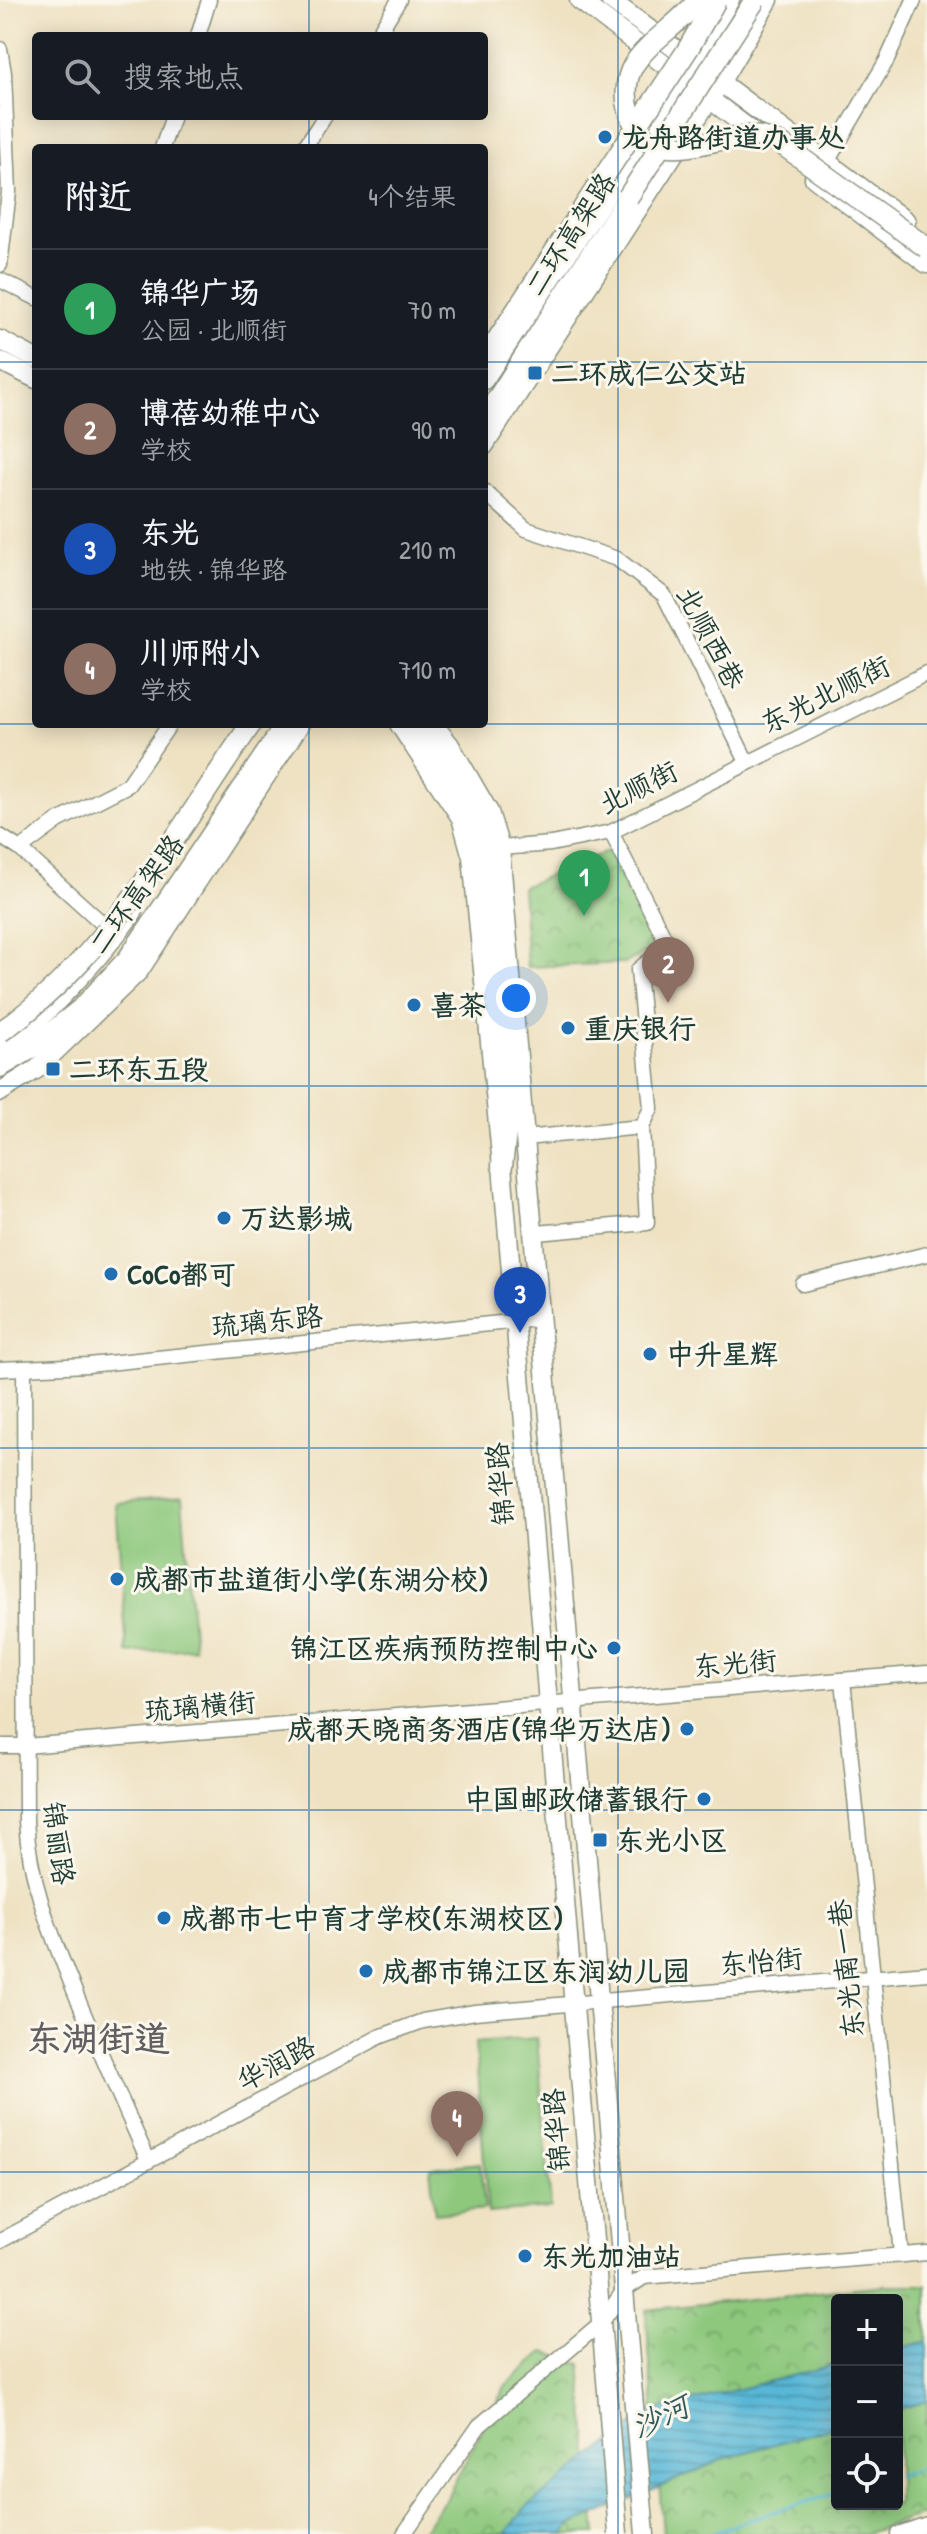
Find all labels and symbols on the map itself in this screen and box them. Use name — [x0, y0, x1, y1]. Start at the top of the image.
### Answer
place label: 龙舟路街道办事处 — [621, 118, 845, 156]
marker: 龙舟路街道办事处 — [596, 128, 614, 146]
street label: 二环高架路 — [516, 165, 624, 303]
place label: 二环成仁公交站 — [551, 354, 747, 392]
marker: 二环成仁公交站 — [526, 364, 544, 382]
street label: 北顺西巷 — [668, 579, 755, 696]
street label: 东光北顺街 — [754, 646, 896, 742]
street label: 北顺街 — [592, 752, 684, 822]
street label: 二环高架路 — [79, 826, 193, 962]
pin: 1 — [558, 850, 610, 916]
pin: 2 — [642, 937, 694, 1003]
your location — [496, 978, 536, 1018]
place label: 喜茶 — [430, 986, 486, 1024]
marker: 喜茶 — [405, 996, 423, 1014]
place label: 重庆银行 — [584, 1009, 696, 1047]
marker: 重庆银行 — [559, 1019, 577, 1037]
place label: 二环东五段 — [69, 1050, 209, 1088]
marker: 二环东五段 — [44, 1060, 62, 1078]
place label: 万达影城 — [240, 1199, 352, 1237]
marker: 万达影城 — [215, 1209, 233, 1227]
place label: CoCo都可 — [127, 1255, 236, 1293]
marker: CoCo都可 — [102, 1265, 120, 1283]
pin: 3 — [494, 1267, 546, 1333]
street label: 琉璃东路 — [209, 1296, 325, 1346]
place label: 中升星辉 — [666, 1335, 778, 1373]
marker: 中升星辉 — [641, 1345, 659, 1363]
street label: 锦华路 — [477, 1440, 523, 1528]
place label: 成都市盐道街小学(东湖分校) — [133, 1560, 489, 1598]
marker: 成都市盐道街小学(东湖分校) — [108, 1570, 126, 1588]
place label: 锦江区疾病预防控制中心 — [290, 1629, 598, 1667]
marker: 锦江区疾病预防控制中心 — [605, 1639, 623, 1657]
street label: 东光街 — [691, 1640, 779, 1686]
street label: 琉璃横街 — [143, 1682, 257, 1730]
place label: 成都天晓商务酒店(锦华万达店) — [287, 1710, 671, 1748]
marker: 成都天晓商务酒店(锦华万达店) — [678, 1720, 696, 1738]
place label: 中国邮政储蓄银行 — [464, 1780, 688, 1818]
marker: 中国邮政储蓄银行 — [695, 1790, 713, 1808]
street label: 锦丽路 — [34, 1799, 84, 1887]
place label: 东光小区 — [616, 1821, 728, 1859]
marker: 东光小区 — [591, 1831, 609, 1849]
street label: 东光南一巷 — [820, 1896, 872, 2041]
place label: 成都市七中育才学校(东湖校区) — [180, 1899, 564, 1937]
marker: 成都市七中育才学校(东湖校区) — [155, 1909, 173, 1927]
street label: 东怡街 — [717, 1938, 805, 1984]
place label: 成都市锦江区东润幼儿园 — [382, 1952, 690, 1990]
marker: 成都市锦江区东润幼儿园 — [357, 1962, 375, 1980]
district label: 东湖街道 — [26, 2013, 170, 2062]
street label: 华润路 — [230, 2027, 322, 2099]
street label: 锦华路 — [533, 2086, 579, 2174]
pin: 4 — [431, 2091, 483, 2157]
place label: 东光加油站 — [541, 2237, 681, 2275]
marker: 东光加油站 — [516, 2247, 534, 2265]
water label: 沙河 — [624, 2383, 700, 2447]

